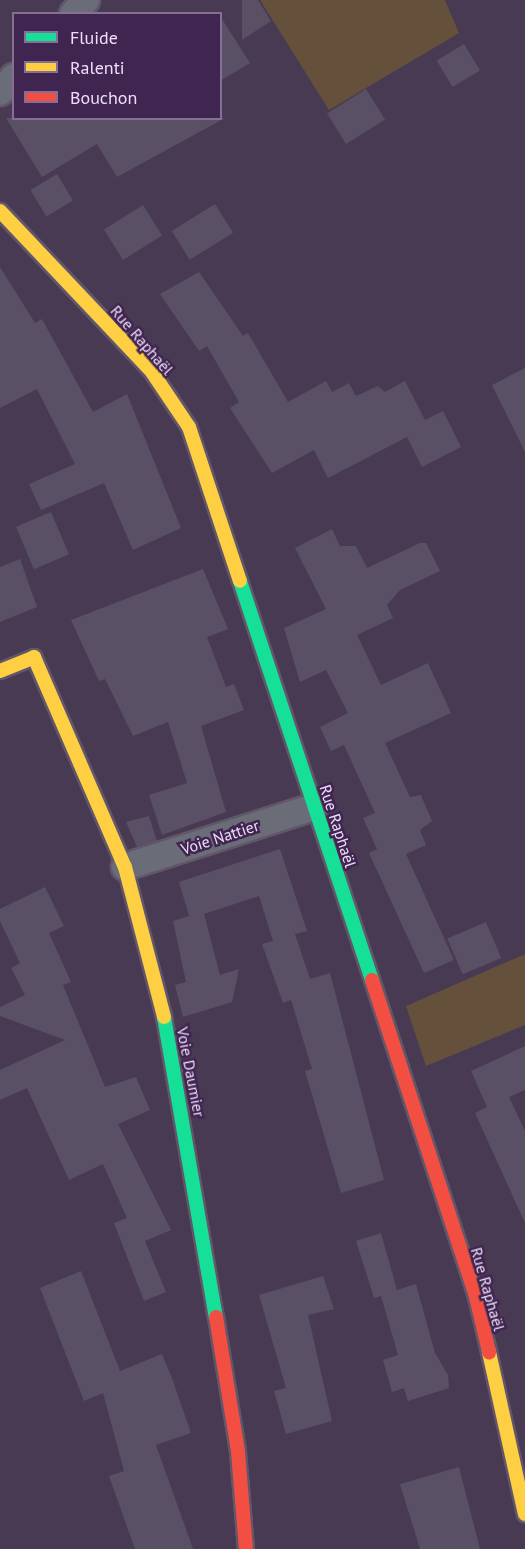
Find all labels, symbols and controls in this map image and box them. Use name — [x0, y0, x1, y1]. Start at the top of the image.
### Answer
legend — [12, 12, 222, 120]
text: Fluide — [70, 26, 118, 49]
text: Ralenti — [70, 56, 125, 79]
text: Bouchon — [70, 86, 137, 109]
street label: Rue Raphaël — [107, 301, 177, 379]
street label: Rue Raphaël — [316, 782, 360, 870]
street label: Voie Nattier — [179, 815, 261, 859]
street label: Voie Daumier — [173, 1025, 209, 1119]
street label: Rue Raphaël — [467, 1245, 509, 1333]

